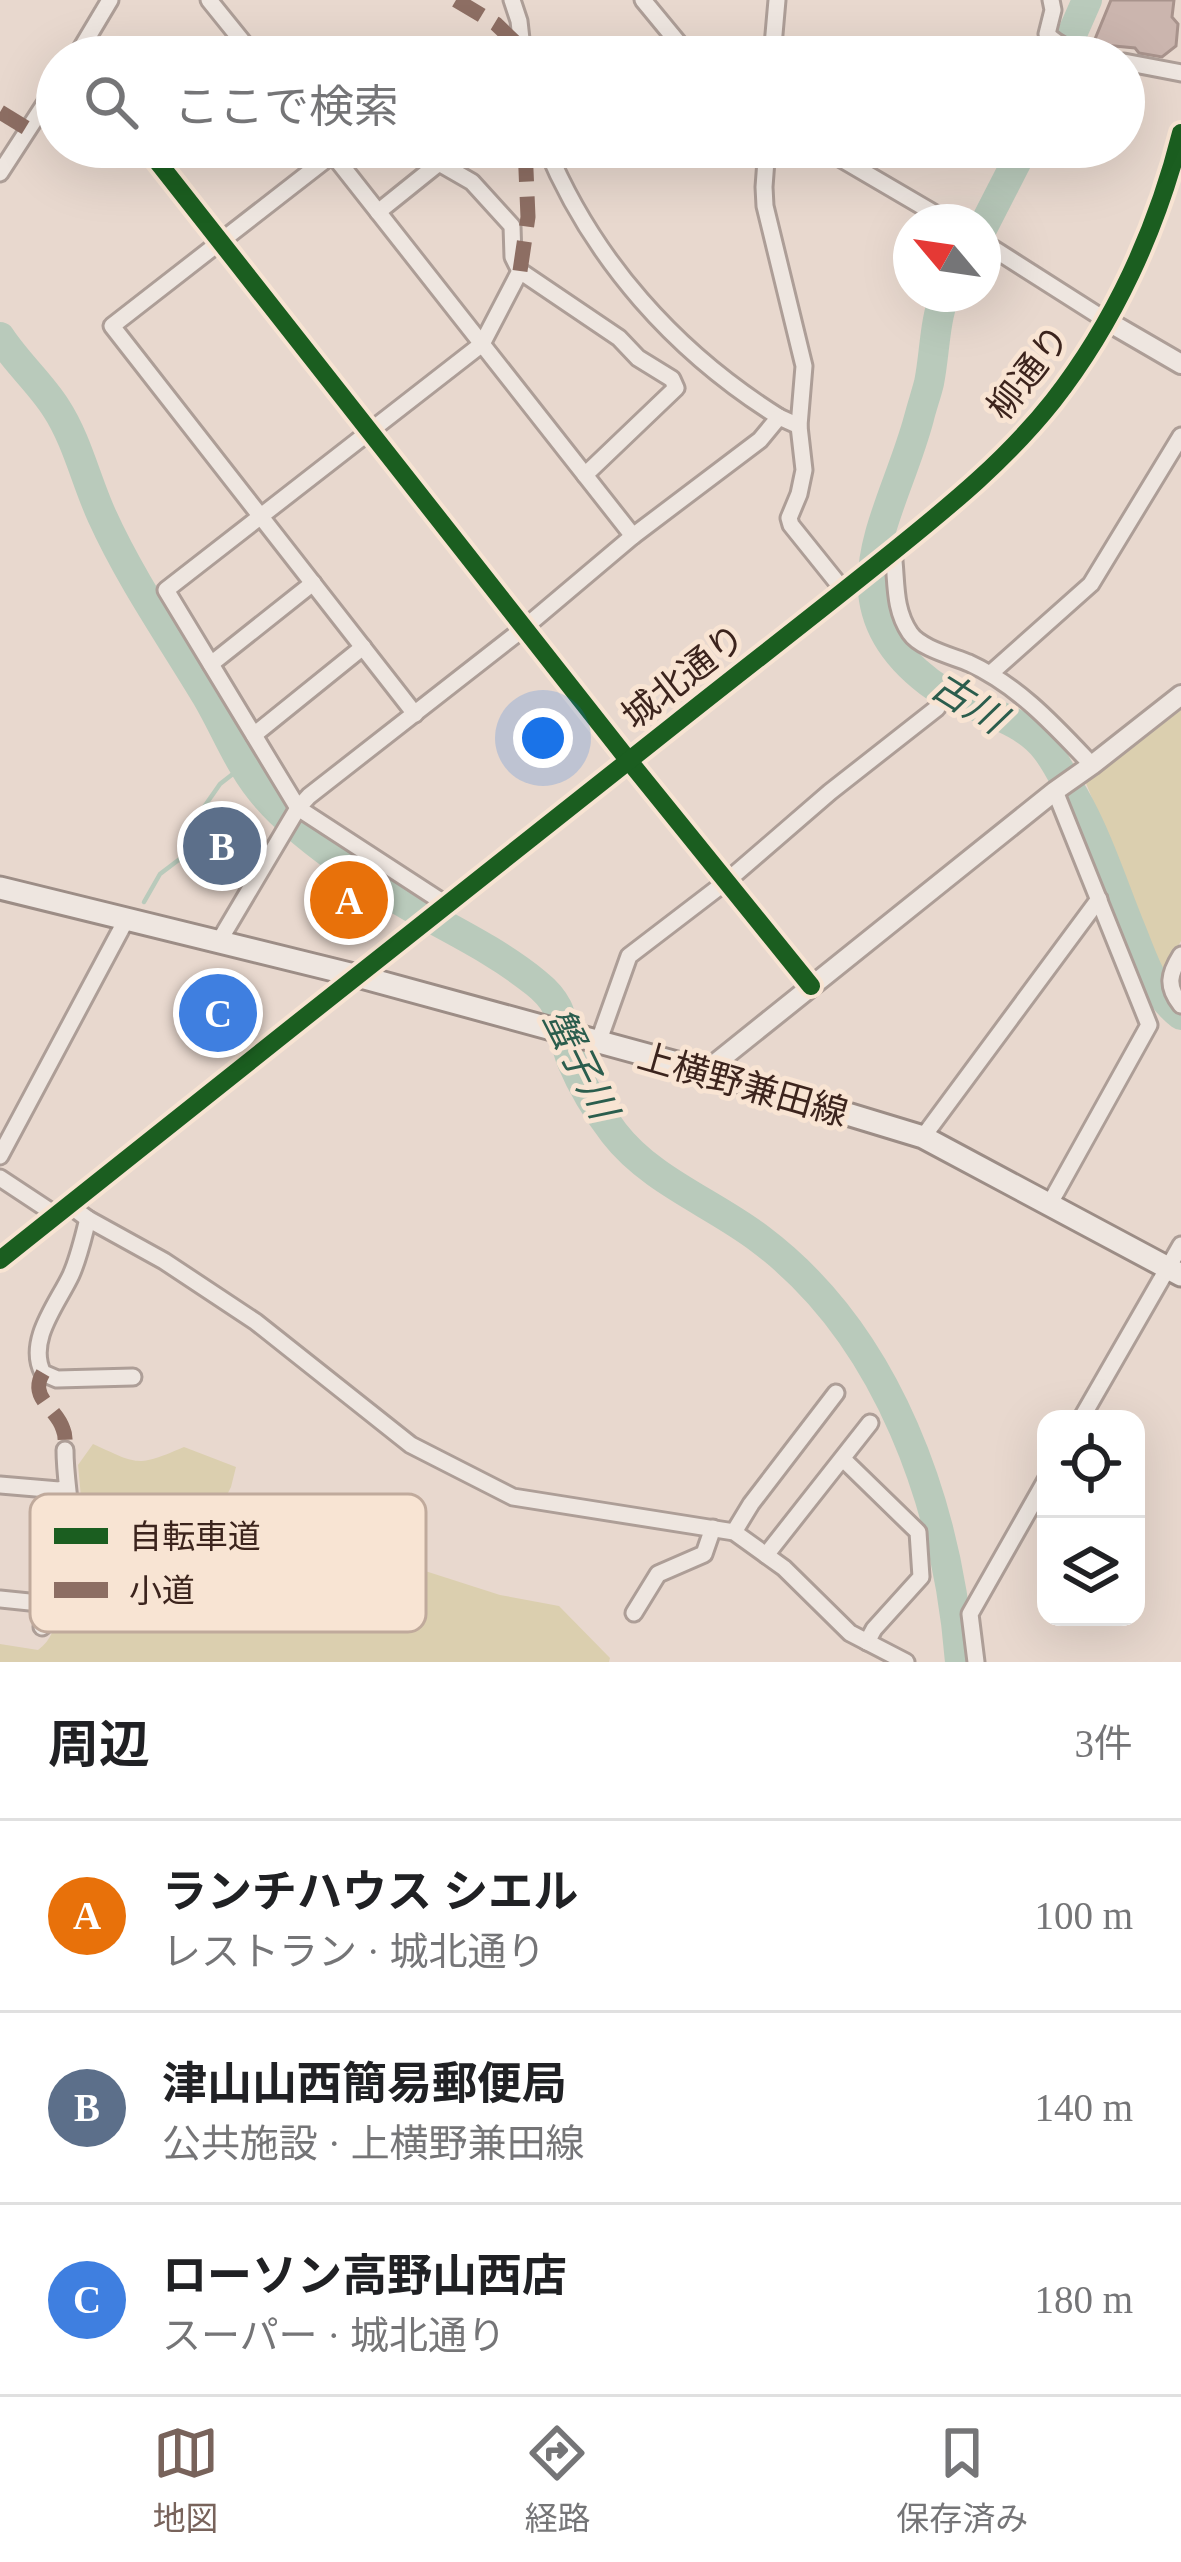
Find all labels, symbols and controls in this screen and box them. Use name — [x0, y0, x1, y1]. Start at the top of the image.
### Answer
search box — [36, 36, 1145, 168]
icon: search — [78, 69, 144, 135]
text: ここで検索 — [174, 82, 399, 132]
north arrow — [893, 204, 1001, 312]
street label: 柳通り — [980, 318, 1078, 427]
street label: 城北通り — [615, 617, 753, 737]
water label: 古川 — [924, 664, 1017, 743]
your location — [513, 708, 573, 768]
pin: B — [183, 801, 261, 891]
pin: A — [310, 855, 388, 945]
pin: C — [179, 968, 257, 1058]
water label: 蟹子川 — [536, 1001, 627, 1129]
street label: 上横野兼田線 — [633, 1036, 852, 1134]
map controls — [1037, 1410, 1145, 1626]
button: locate — [1037, 1410, 1145, 1518]
legend — [30, 1494, 426, 1632]
button: layers — [1037, 1518, 1145, 1626]
text: 自転車道 — [129, 1519, 261, 1555]
text: 小道 — [129, 1573, 195, 1609]
text: 周辺 — [48, 1717, 150, 1773]
text: 3件 — [1074, 1722, 1133, 1765]
text: ランチハウス シエル — [162, 1867, 578, 1917]
text: A — [73, 1894, 101, 1937]
text: 100 m — [1034, 1894, 1133, 1937]
text: レストラン · 城北通り — [162, 1930, 546, 1973]
text: 津山山西簡易郵便局 — [162, 2059, 567, 2109]
text: B — [74, 2086, 100, 2129]
text: 140 m — [1034, 2086, 1133, 2129]
text: 公共施設 · 上横野兼田線 — [162, 2122, 585, 2165]
text: ローソン高野山西店 — [162, 2251, 567, 2301]
text: C — [73, 2278, 101, 2321]
text: 180 m — [1034, 2278, 1133, 2321]
text: スーパー · 城北通り — [162, 2314, 506, 2357]
tab: 地図 — [153, 2420, 219, 2540]
tab: 経路 — [524, 2420, 590, 2540]
tab: 保存済み — [896, 2420, 1028, 2540]

